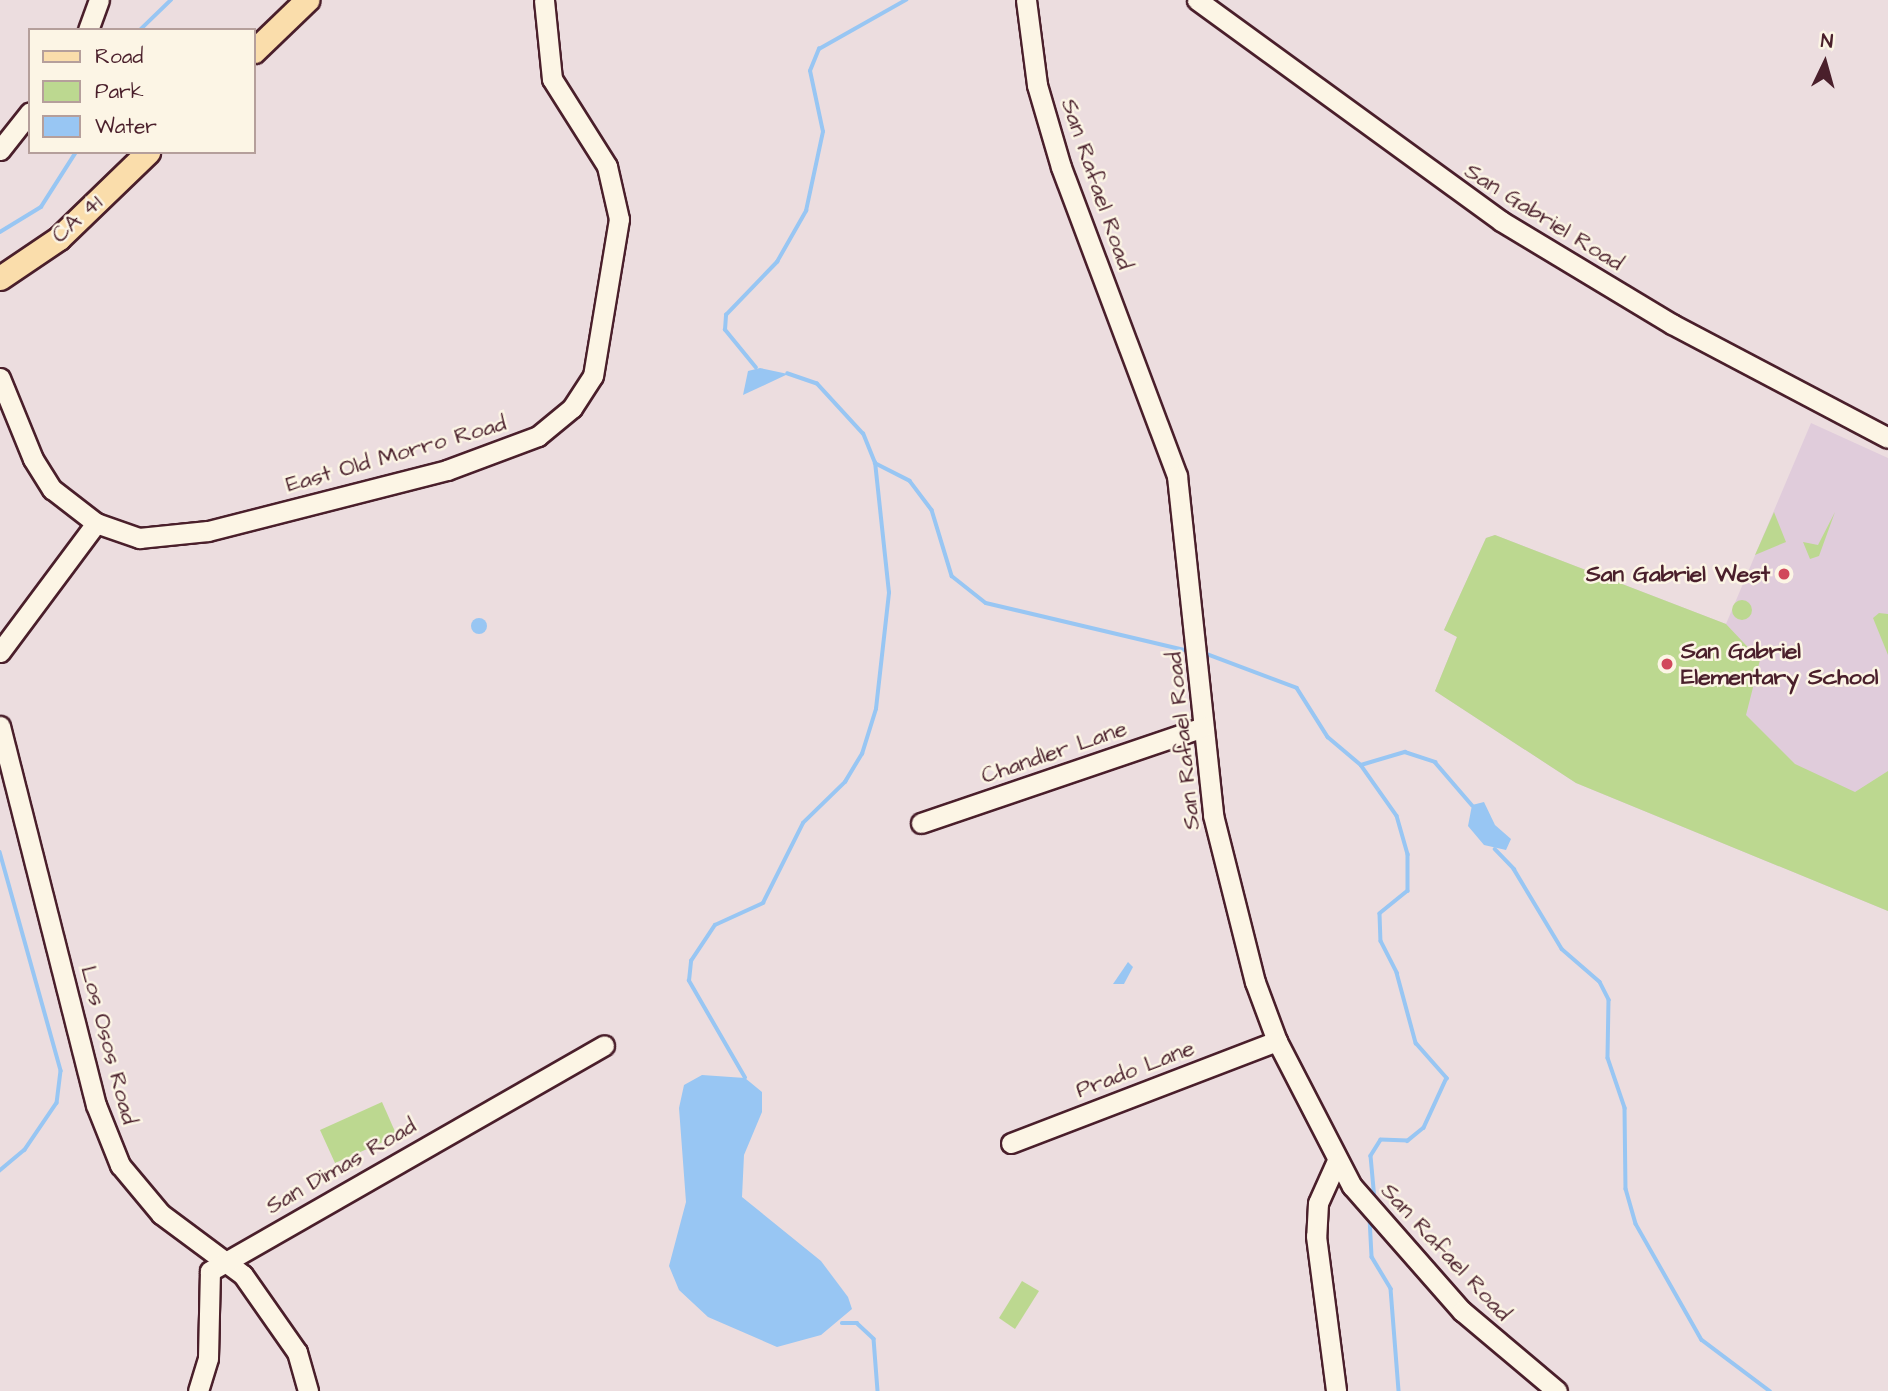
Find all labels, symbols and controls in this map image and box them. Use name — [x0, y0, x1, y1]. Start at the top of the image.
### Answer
legend — [28, 28, 256, 154]
north arrow — [1790, 28, 1860, 98]
text: N — [1820, 28, 1834, 56]
text: Road — [95, 42, 143, 71]
text: Park — [95, 77, 144, 106]
street label: San Rafael Road — [1055, 95, 1139, 273]
text: Water — [95, 112, 157, 141]
street label: San Gabriel Road — [1460, 157, 1628, 277]
street label: CA 41 — [46, 189, 108, 249]
street label: East Old Morro Road — [283, 409, 509, 499]
place label: San Gabriel West — [1586, 560, 1770, 588]
marker: San Gabriel West — [1776, 566, 1792, 582]
place label: San Gabriel Elementary School — [1681, 637, 1878, 691]
street label: San Rafael Road — [1160, 651, 1206, 831]
marker: San Gabriel Elementary School — [1659, 656, 1675, 672]
street label: Chandler Lane — [978, 714, 1130, 790]
street label: Los Osos Road — [75, 963, 143, 1127]
street label: Prado Lane — [1072, 1034, 1198, 1104]
street label: San Dimas Road — [261, 1112, 421, 1220]
street label: San Rafael Road — [1375, 1177, 1517, 1327]

